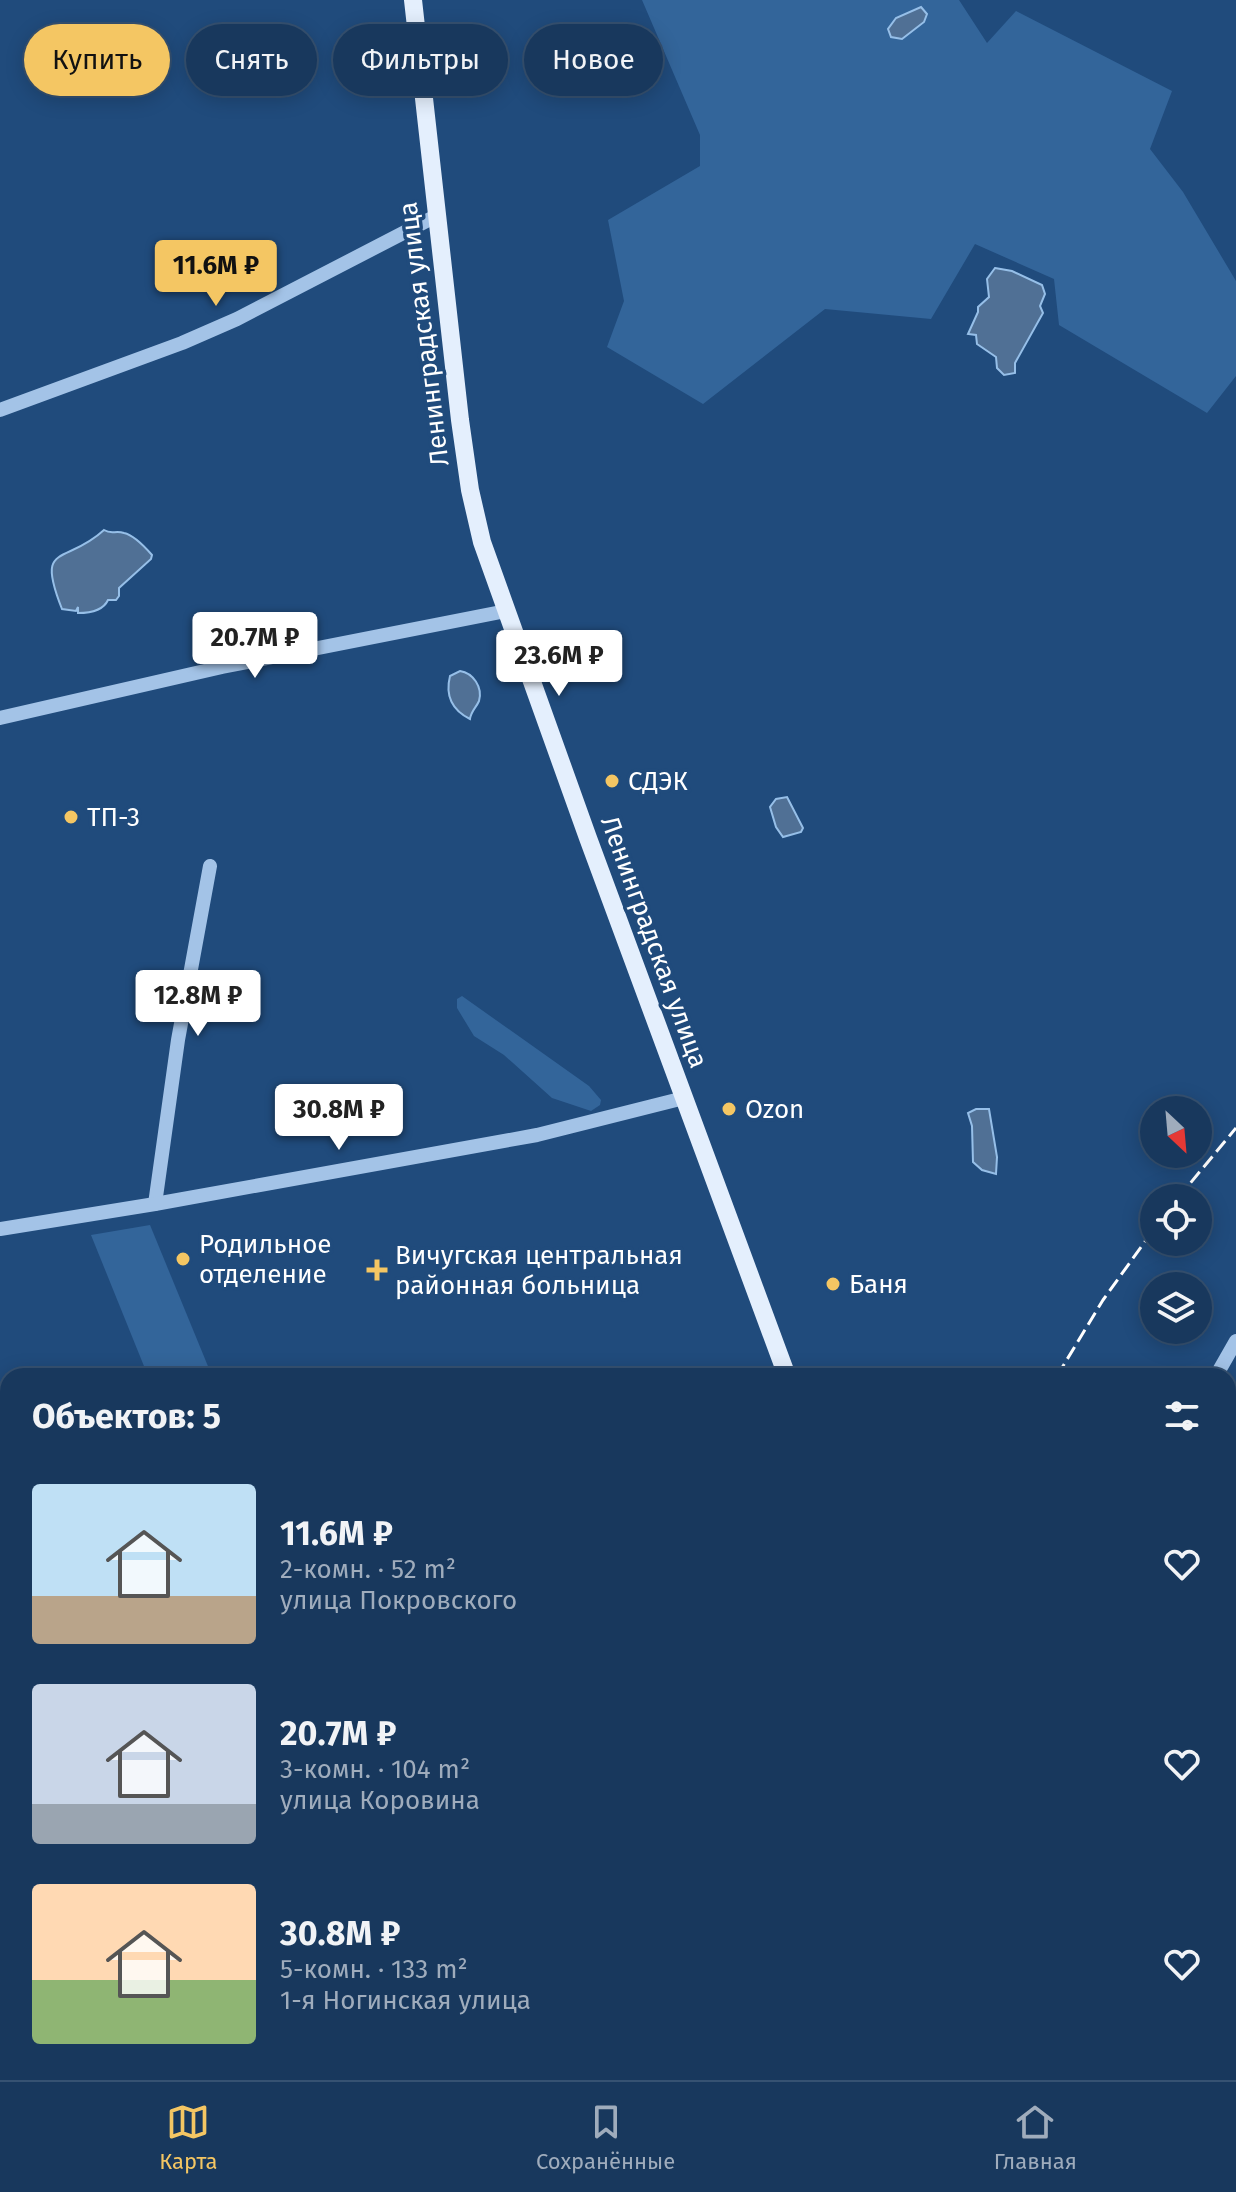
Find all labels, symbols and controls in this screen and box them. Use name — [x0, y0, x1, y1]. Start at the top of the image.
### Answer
chip: Купить — [24, 24, 170, 96]
chip: Снять — [186, 24, 317, 96]
chip: Фильтры — [333, 24, 508, 96]
chip: Новое — [524, 24, 663, 96]
street label: Ленинградская улица — [392, 200, 456, 468]
pin: 11.6M ₽ — [142, 240, 290, 308]
text: 11.6M ₽ — [173, 250, 259, 281]
pin: 20.7M ₽ — [181, 612, 329, 680]
text: 20.7M ₽ — [210, 622, 300, 653]
pin: 23.6M ₽ — [485, 630, 633, 698]
text: 23.6M ₽ — [514, 640, 604, 671]
place label: СДЭК — [628, 766, 688, 797]
marker: СДЭК — [603, 772, 621, 790]
place label: ТП-3 — [87, 802, 140, 833]
marker: ТП-3 — [62, 808, 80, 826]
street label: Ленинградская улица — [594, 812, 714, 1072]
pin: 12.8M ₽ — [124, 970, 272, 1038]
text: 12.8M ₽ — [154, 980, 242, 1011]
pin: 30.8M ₽ — [265, 1084, 413, 1152]
text: 30.8M ₽ — [293, 1094, 385, 1125]
place label: Ozon — [745, 1094, 804, 1125]
north arrow — [1140, 1096, 1212, 1168]
map controls — [1140, 1096, 1212, 1344]
marker: Ozon — [720, 1100, 738, 1118]
button: locate — [1140, 1184, 1212, 1256]
place label: Родильное отделение — [199, 1229, 332, 1290]
place label: Вичугская центральная районная больница — [395, 1240, 683, 1301]
marker: Родильное отделение — [174, 1250, 192, 1268]
marker: Вичугская центральная районная больница — [366, 1259, 388, 1281]
place label: Баня — [849, 1269, 908, 1300]
button: layers — [1140, 1272, 1212, 1344]
marker: Баня — [824, 1275, 842, 1293]
icon: filters — [1160, 1394, 1204, 1438]
text: Объектов: 5 — [32, 1396, 221, 1437]
text: 11.6M ₽ — [280, 1513, 393, 1554]
icon: home — [96, 1516, 192, 1612]
icon: heart — [1160, 1542, 1204, 1586]
text: 2-комн. · 52 m² — [280, 1554, 456, 1585]
text: улица Покровского — [280, 1585, 517, 1616]
text: 20.7M ₽ — [280, 1713, 397, 1754]
icon: home — [96, 1716, 192, 1812]
icon: heart — [1160, 1742, 1204, 1786]
text: 3-комн. · 104 m² — [280, 1754, 470, 1785]
text: улица Коровина — [280, 1785, 480, 1816]
text: 30.8M ₽ — [280, 1913, 401, 1954]
icon: home — [96, 1916, 192, 2012]
icon: heart — [1160, 1942, 1204, 1986]
text: 5-комн. · 133 m² — [280, 1954, 468, 1985]
text: 1-я Ногинская улица — [280, 1985, 531, 2016]
tab: Карта — [159, 2100, 218, 2175]
tab: Сохранённые — [536, 2100, 675, 2175]
tab: Главная — [994, 2100, 1077, 2175]

